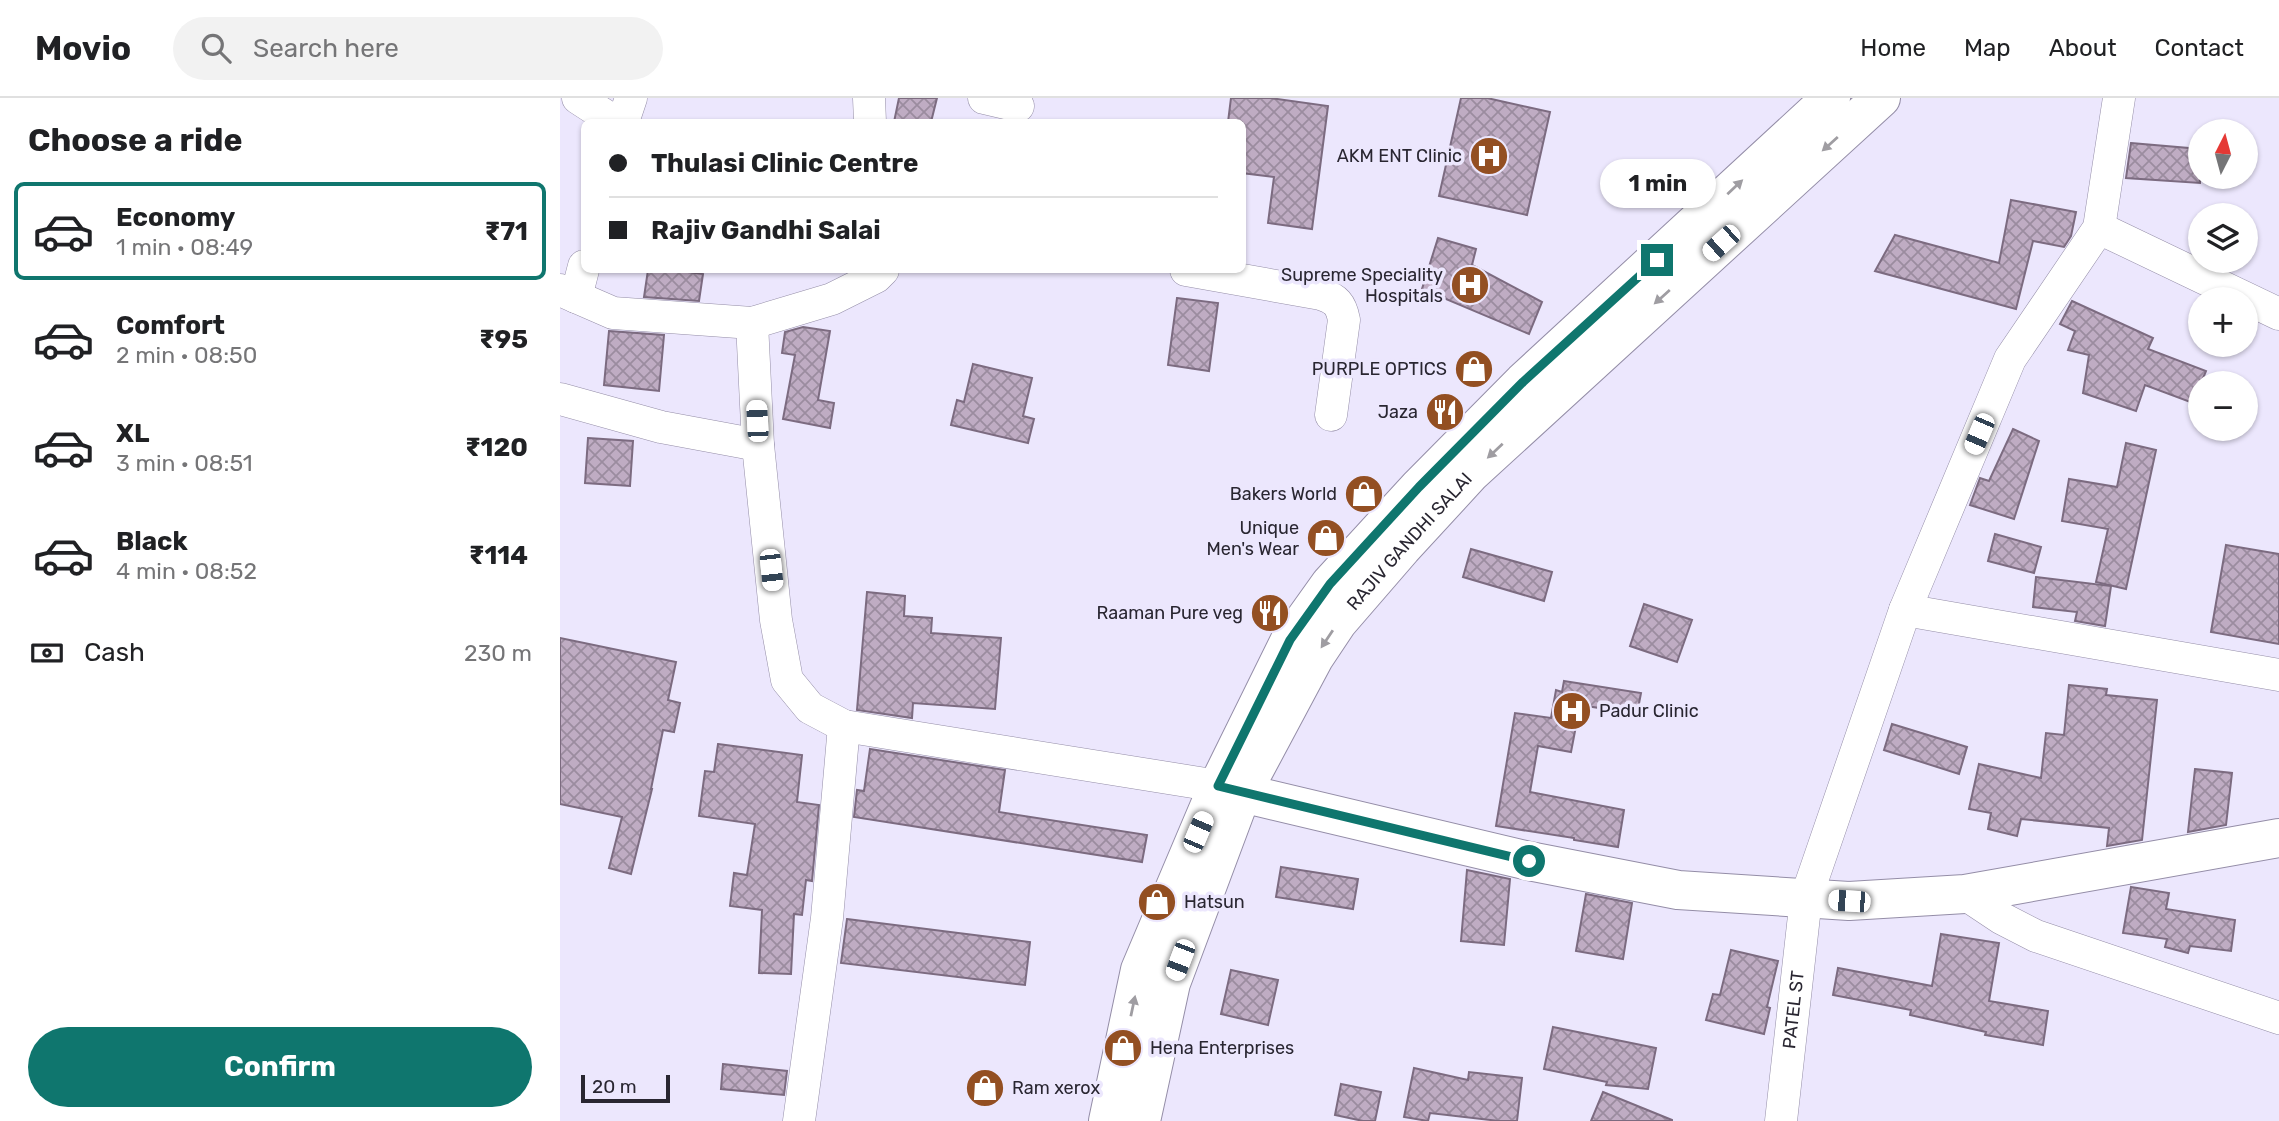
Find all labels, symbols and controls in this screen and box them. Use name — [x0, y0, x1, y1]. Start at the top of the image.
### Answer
search box — [173, 17, 663, 80]
text: Movio — [35, 29, 131, 68]
icon: search — [197, 29, 235, 67]
text: Search here — [253, 33, 399, 64]
text: Home — [1860, 34, 1926, 62]
text: Map — [1964, 34, 2011, 62]
text: About — [2049, 34, 2117, 62]
text: Contact — [2155, 34, 2244, 62]
north arrow — [2188, 119, 2258, 189]
map controls — [2188, 119, 2258, 441]
text: Choose a ride — [28, 121, 242, 159]
hospital icon: AKM ENT Clinic — [1468, 135, 1510, 177]
one-way arrow — [1822, 136, 1839, 151]
place label: AKM ENT Clinic — [1337, 145, 1462, 167]
text: Thulasi Clinic Centre — [651, 148, 918, 179]
callout: 1 min — [1599, 158, 1715, 208]
text: 1 min — [1629, 169, 1687, 197]
one-way arrow — [1726, 179, 1744, 195]
icon: car — [32, 200, 95, 263]
text: Economy — [116, 202, 235, 233]
button: layers — [2188, 203, 2258, 273]
text: Rajiv Gandhi Salai — [651, 215, 881, 246]
text: ₹71 — [485, 216, 528, 247]
car — [1699, 221, 1744, 265]
text: 1 min · 08:49 — [116, 233, 253, 261]
route end — [1641, 244, 1673, 276]
place label: Supreme Speciality Hospitals — [1281, 264, 1443, 307]
hospital icon: Supreme Speciality Hospitals — [1449, 264, 1491, 306]
button: + — [2188, 287, 2258, 357]
one-way arrow — [1653, 289, 1671, 305]
icon: car — [32, 308, 95, 371]
text: Comfort — [116, 310, 225, 341]
text: ₹95 — [479, 324, 528, 355]
text: 2 min · 08:50 — [116, 341, 257, 369]
shop icon: PURPLE OPTICS — [1453, 348, 1495, 390]
place label: PURPLE OPTICS — [1312, 358, 1447, 380]
button: − — [2188, 371, 2258, 441]
restaurant icon: Jaza — [1424, 391, 1466, 433]
car — [746, 399, 769, 443]
place label: Jaza — [1378, 401, 1418, 423]
car — [1962, 411, 1997, 457]
icon: car — [32, 416, 95, 479]
text: XL — [116, 418, 149, 449]
text: ₹120 — [465, 432, 528, 463]
one-way arrow — [1487, 443, 1504, 459]
text: 3 min · 08:51 — [116, 449, 253, 477]
street label: RAJIV GANDHI SALAI — [1342, 468, 1477, 615]
shop icon: Bakers World — [1343, 473, 1385, 515]
place label: Bakers World — [1230, 483, 1337, 505]
place label: Unique Men's Wear — [1207, 517, 1299, 560]
shop icon: Unique Men's Wear — [1305, 517, 1347, 559]
icon: car — [32, 524, 95, 587]
text: Black — [116, 526, 188, 557]
text: ₹114 — [469, 540, 528, 571]
car — [759, 548, 784, 592]
text: 4 min · 08:52 — [116, 557, 257, 585]
restaurant icon: Raaman Pure veg — [1249, 592, 1291, 634]
place label: Raaman Pure veg — [1097, 602, 1243, 624]
one-way arrow — [1320, 630, 1334, 648]
icon: cash — [28, 634, 66, 672]
text: Cash — [84, 637, 145, 668]
text: 230 m — [464, 639, 532, 667]
hospital icon: Padur Clinic — [1551, 690, 1593, 732]
place label: Padur Clinic — [1599, 700, 1699, 722]
car — [1181, 809, 1216, 855]
route start — [1513, 845, 1545, 877]
shop icon: Hatsun — [1136, 881, 1178, 923]
car — [1828, 889, 1871, 913]
place label: Hatsun — [1184, 891, 1245, 913]
car — [1163, 937, 1198, 983]
street label: PATEL ST — [1778, 969, 1809, 1050]
one-way arrow — [1127, 995, 1138, 1017]
button: Confirm — [28, 1027, 532, 1107]
shop icon: Hena Enterprises — [1102, 1027, 1144, 1069]
place label: Hena Enterprises — [1150, 1037, 1294, 1059]
shop icon: Ram xerox — [964, 1067, 1006, 1109]
scale bar — [581, 1072, 670, 1104]
text: 20 m — [592, 1075, 637, 1098]
place label: Ram xerox — [1012, 1077, 1100, 1099]

